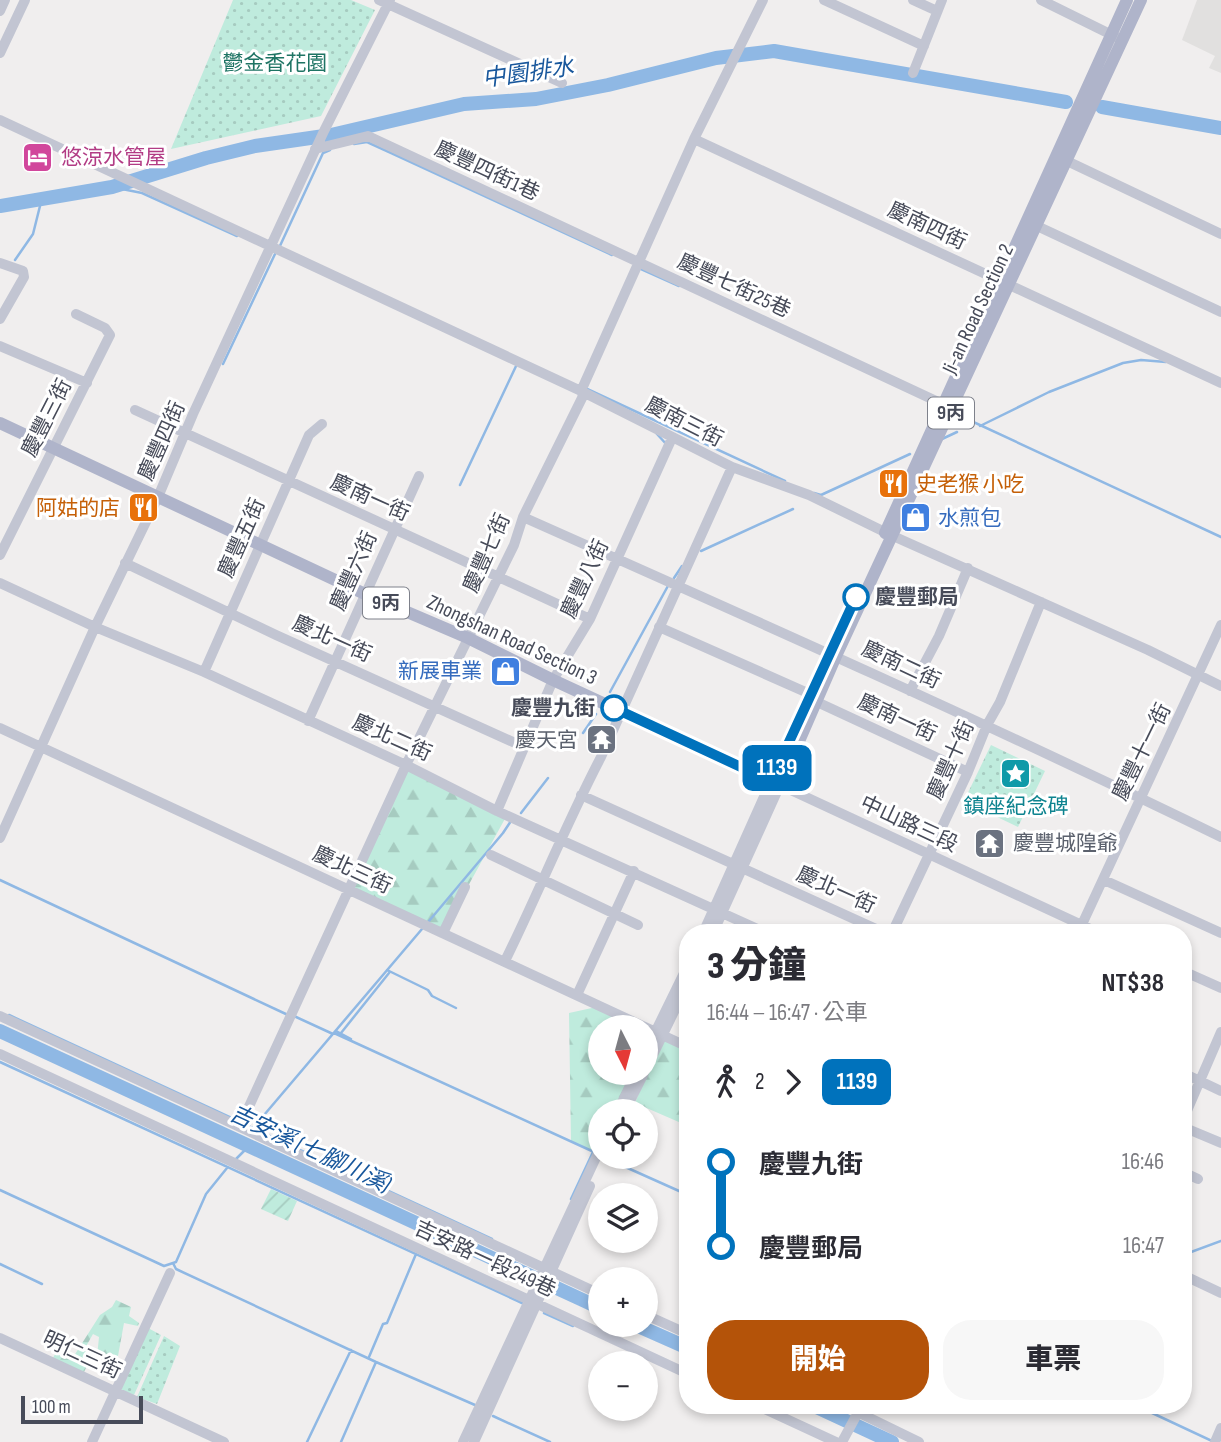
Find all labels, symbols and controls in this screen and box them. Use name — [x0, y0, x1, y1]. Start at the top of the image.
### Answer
park label: 鬱金香花園 — [223, 51, 328, 76]
water label: 中園排水 — [480, 53, 576, 93]
street label: 慶豐四街1巷 — [431, 136, 543, 206]
hotel icon: 悠涼水管屋 — [21, 140, 55, 174]
place label: 悠涼水管屋 — [61, 145, 166, 170]
street label: 慶南四街 — [884, 197, 970, 255]
street label: Ji-an Road Section 2 — [937, 240, 1019, 379]
street label: 慶豐七街25巷 — [673, 249, 795, 323]
street label: 慶豐三街 — [17, 375, 77, 461]
street label: 慶南三街 — [641, 392, 727, 452]
street label: 慶豐四街 — [133, 398, 191, 484]
road number: 9丙 — [928, 398, 974, 428]
restaurant icon: 史老猴 小吃 — [876, 467, 910, 501]
street label: 慶南一街 — [327, 469, 413, 527]
place label: 史老猴 小吃 — [916, 472, 1024, 497]
restaurant icon: 阿姑的店 — [126, 491, 160, 525]
street label: 慶豐五街 — [213, 495, 271, 581]
place label: 阿姑的店 — [36, 496, 120, 521]
shop icon: 水煎包 — [898, 501, 932, 535]
place label: 水煎包 — [938, 506, 1001, 531]
street label: 慶豐七街 — [458, 510, 516, 596]
street label: 慶豐六街 — [325, 528, 383, 614]
street label: 慶豐八街 — [556, 536, 614, 622]
marker: 慶豐郵局 — [843, 584, 869, 610]
place label: 慶豐郵局 — [875, 585, 959, 610]
road number: 9丙 — [363, 588, 409, 618]
street label: Zhongshan Road Section 3 — [423, 590, 601, 690]
street label: 慶北一街 — [289, 610, 375, 668]
street label: 慶南二街 — [858, 636, 944, 694]
shop icon: 新展車業 — [488, 654, 522, 688]
place label: 新展車業 — [398, 659, 482, 684]
street label: 慶南一街 — [854, 689, 940, 747]
marker: 慶豐九街 — [601, 695, 627, 721]
place label: 慶豐九街 — [511, 696, 595, 721]
street label: 慶豐十一街 — [1108, 699, 1176, 805]
street label: 慶北二街 — [349, 709, 435, 767]
street label: 慶豐十街 — [922, 717, 980, 803]
temple icon: 慶天宮 — [584, 723, 618, 757]
place label: 慶天宮 — [515, 728, 578, 753]
line badge: 1139 — [728, 745, 826, 791]
text: 1139 — [757, 753, 797, 782]
place icon: 鎮座紀念碑 — [999, 757, 1033, 791]
street label: 中山路三段 — [856, 790, 962, 858]
place label: 鎮座紀念碑 — [964, 794, 1069, 819]
temple icon: 慶豐城隍爺 — [973, 826, 1007, 860]
place label: 慶豐城隍爺 — [1013, 831, 1118, 856]
street label: 慶北三街 — [309, 841, 395, 899]
street label: 慶北一街 — [793, 861, 879, 919]
text: 3 分鐘 — [707, 944, 806, 989]
text: NT$38 — [1102, 968, 1164, 999]
text: 16:44 – 16:47 · 公車 — [707, 999, 868, 1027]
north arrow — [588, 1015, 658, 1085]
map controls — [588, 1015, 658, 1421]
icon: walk — [707, 1063, 745, 1101]
icon: forward — [774, 1063, 812, 1101]
text: 1139 — [836, 1067, 877, 1096]
text: 2 — [755, 1068, 764, 1096]
water label: 吉安溪 (七腳川溪) — [225, 1099, 395, 1199]
button: locate — [588, 1099, 658, 1169]
text: 16:46 — [1122, 1148, 1164, 1176]
text: 慶豐九街 — [759, 1150, 863, 1181]
button: layers — [588, 1183, 658, 1253]
street label: 吉安路一段249巷 — [411, 1215, 559, 1303]
text: 16:47 — [1123, 1232, 1164, 1260]
text: 慶豐郵局 — [759, 1234, 863, 1265]
button: + — [588, 1267, 658, 1337]
button: 開始 — [707, 1320, 929, 1400]
button: 車票 — [943, 1320, 1164, 1400]
street label: 明仁三街 — [39, 1326, 125, 1384]
button: − — [588, 1351, 658, 1421]
scale bar — [21, 1393, 144, 1425]
text: 100 m — [32, 1396, 71, 1419]

